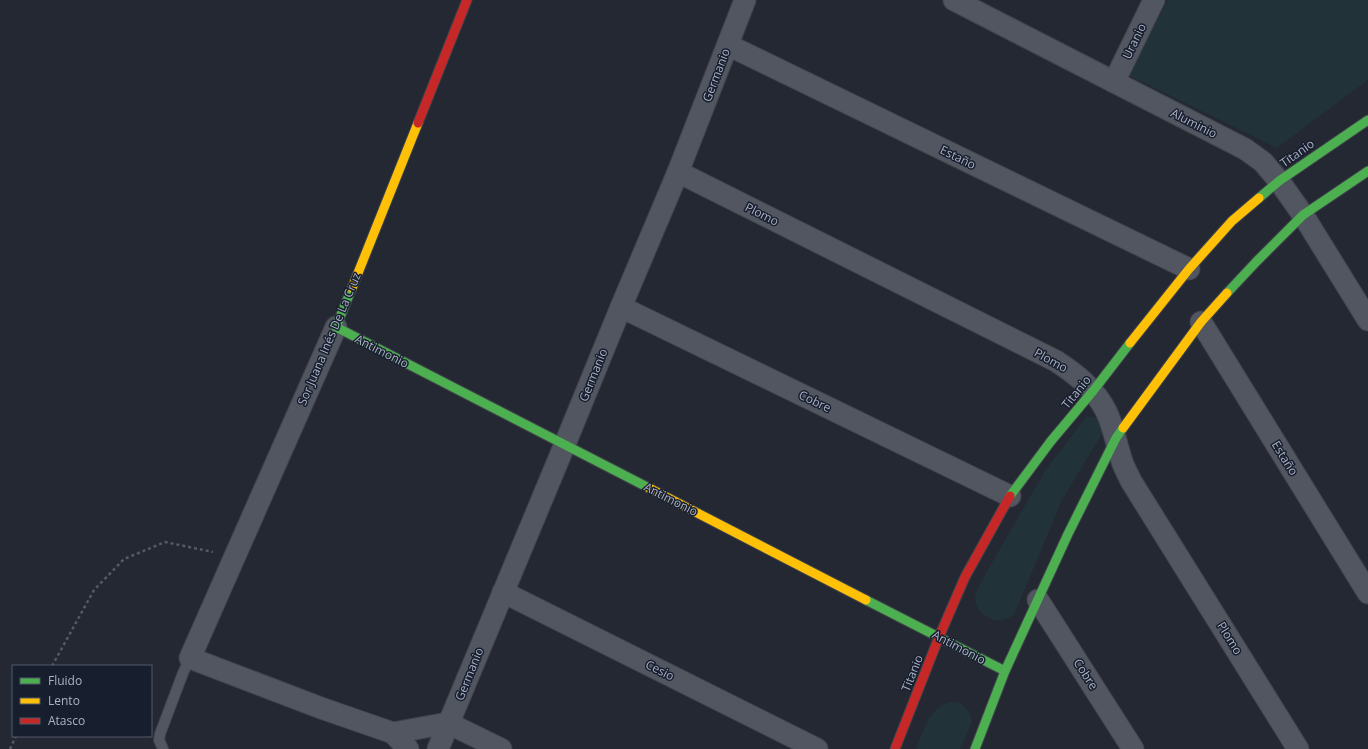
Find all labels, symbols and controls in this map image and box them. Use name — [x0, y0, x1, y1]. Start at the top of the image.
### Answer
street label: Uranio — [1118, 20, 1150, 62]
street label: Germanio — [698, 46, 734, 104]
street label: Aluminio — [1168, 104, 1220, 142]
street label: Titanio — [1276, 135, 1318, 171]
street label: Estaño — [937, 141, 979, 173]
street label: Plomo — [742, 198, 782, 230]
street label: Sor Juana Inés De La Cruz — [293, 270, 365, 408]
street label: Antimonio — [352, 330, 412, 372]
street label: Plomo — [1031, 344, 1071, 376]
street label: Germanio — [575, 346, 611, 404]
street label: Titanio — [1057, 372, 1095, 412]
street label: Cobre — [796, 386, 834, 416]
street label: Estaño — [1268, 437, 1302, 479]
street label: Antimonio — [641, 478, 701, 520]
street label: Plomo — [1213, 618, 1247, 658]
street label: Antimonio — [929, 626, 989, 668]
street label: Germanio — [451, 645, 487, 703]
street label: Titanio — [897, 652, 927, 694]
street label: Cobre — [1070, 655, 1102, 693]
street label: Cesio — [643, 656, 677, 684]
legend — [12, 665, 152, 737]
text: Fluido — [48, 672, 82, 689]
text: Lento — [48, 692, 80, 709]
text: Atasco — [48, 712, 85, 729]

